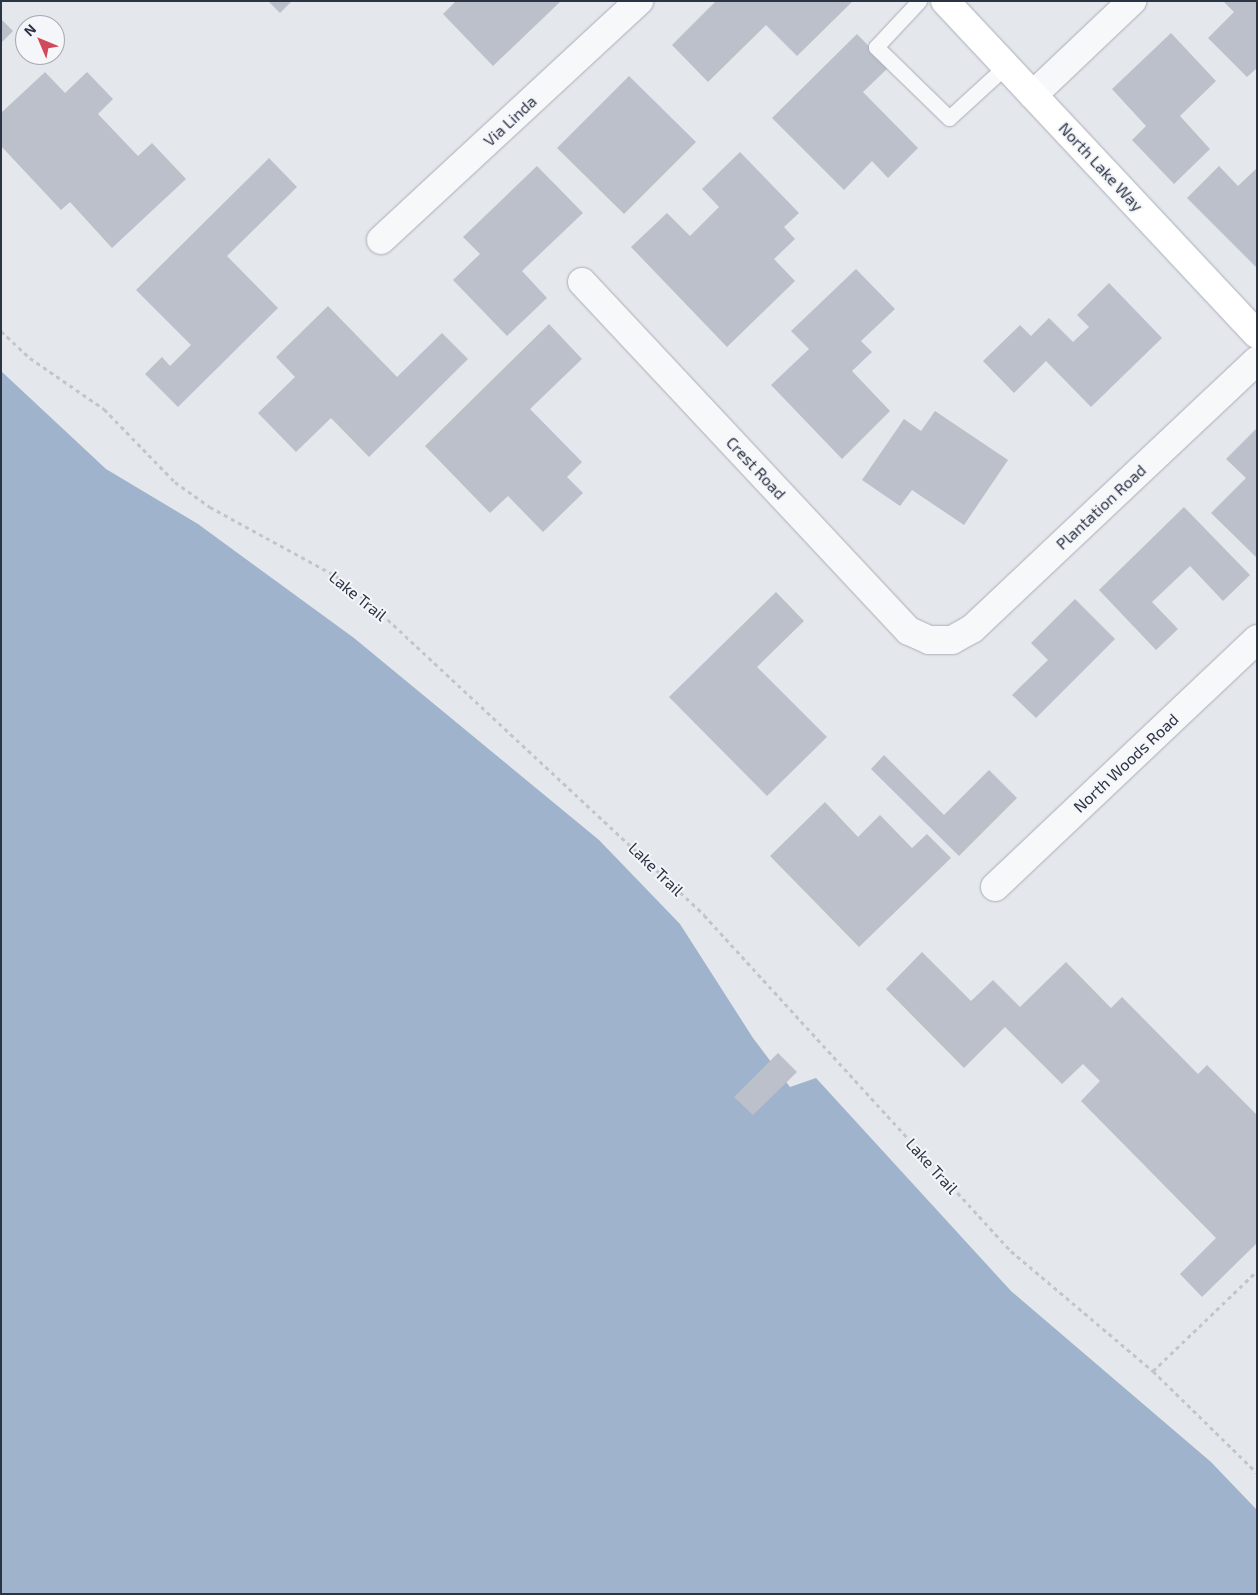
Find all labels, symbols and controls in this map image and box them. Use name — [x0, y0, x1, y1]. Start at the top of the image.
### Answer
north arrow — [15, 15, 65, 65]
text: N — [20, 20, 39, 39]
street label: Via Linda — [479, 92, 541, 150]
street label: North Lake Way — [1055, 118, 1147, 216]
street label: Crest Road — [722, 433, 790, 503]
street label: Plantation Road — [1052, 460, 1150, 554]
street label: Lake Trail — [325, 567, 391, 625]
street label: North Woods Road — [1070, 709, 1182, 817]
street label: Lake Trail — [625, 838, 687, 900]
street label: Lake Trail — [902, 1134, 962, 1198]

